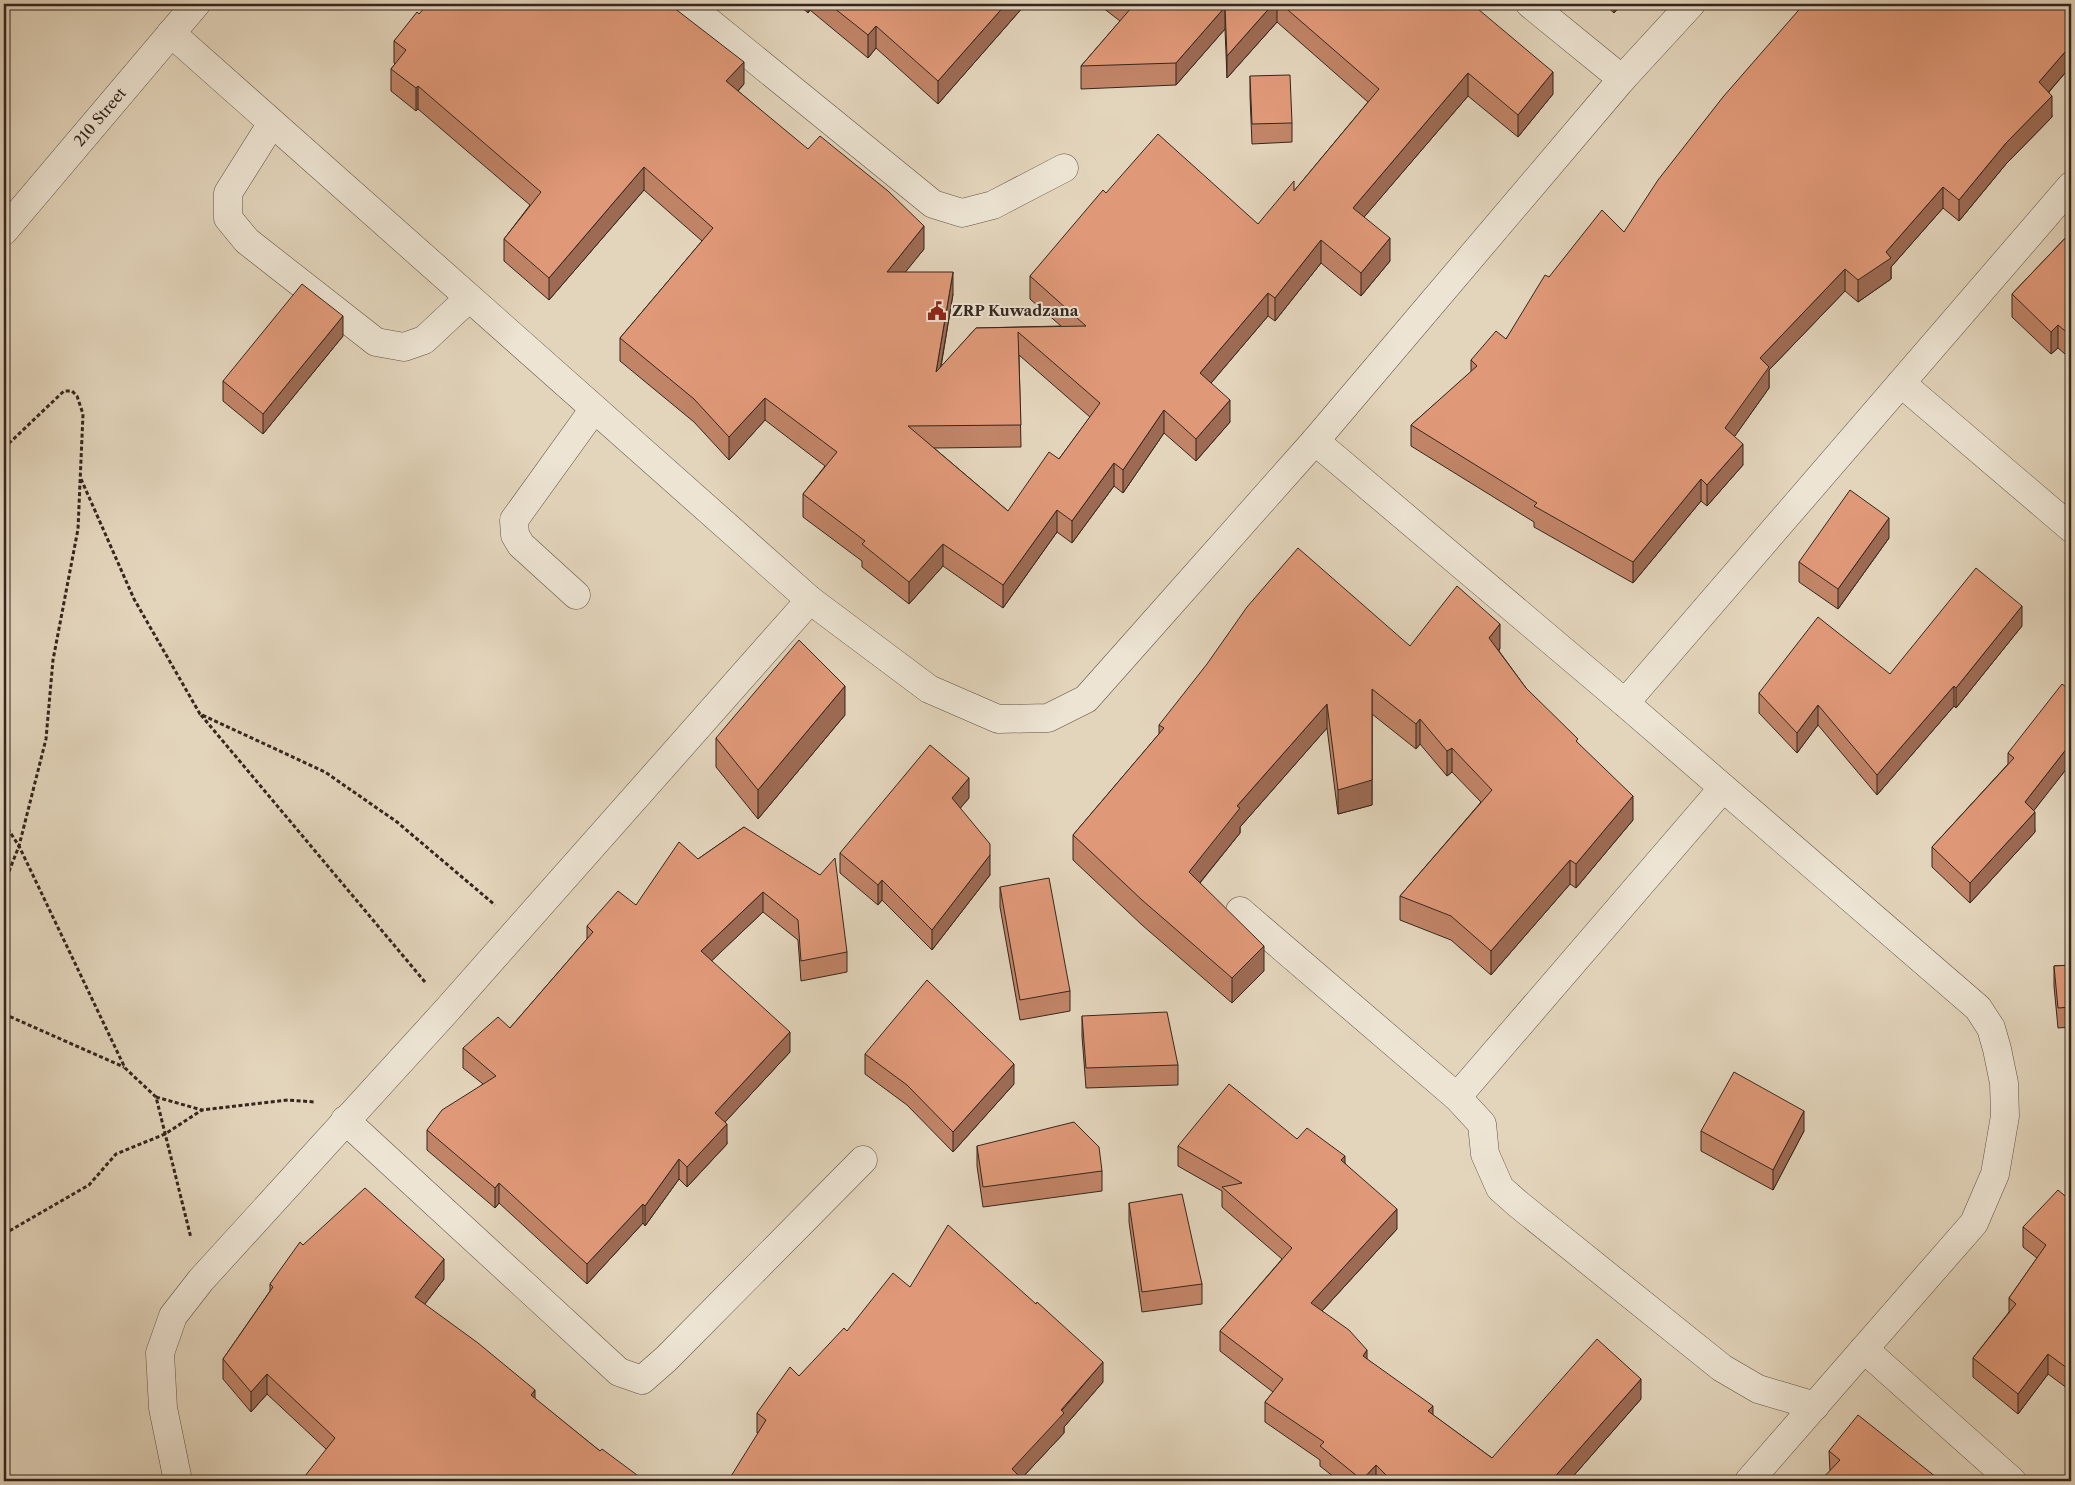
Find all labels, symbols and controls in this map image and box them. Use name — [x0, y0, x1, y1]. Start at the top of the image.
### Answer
street label: 210 Street — [70, 83, 130, 150]
public building icon: ZRP Kuwadzana — [926, 300, 948, 322]
place label: ZRP Kuwadzana — [952, 301, 1079, 320]

